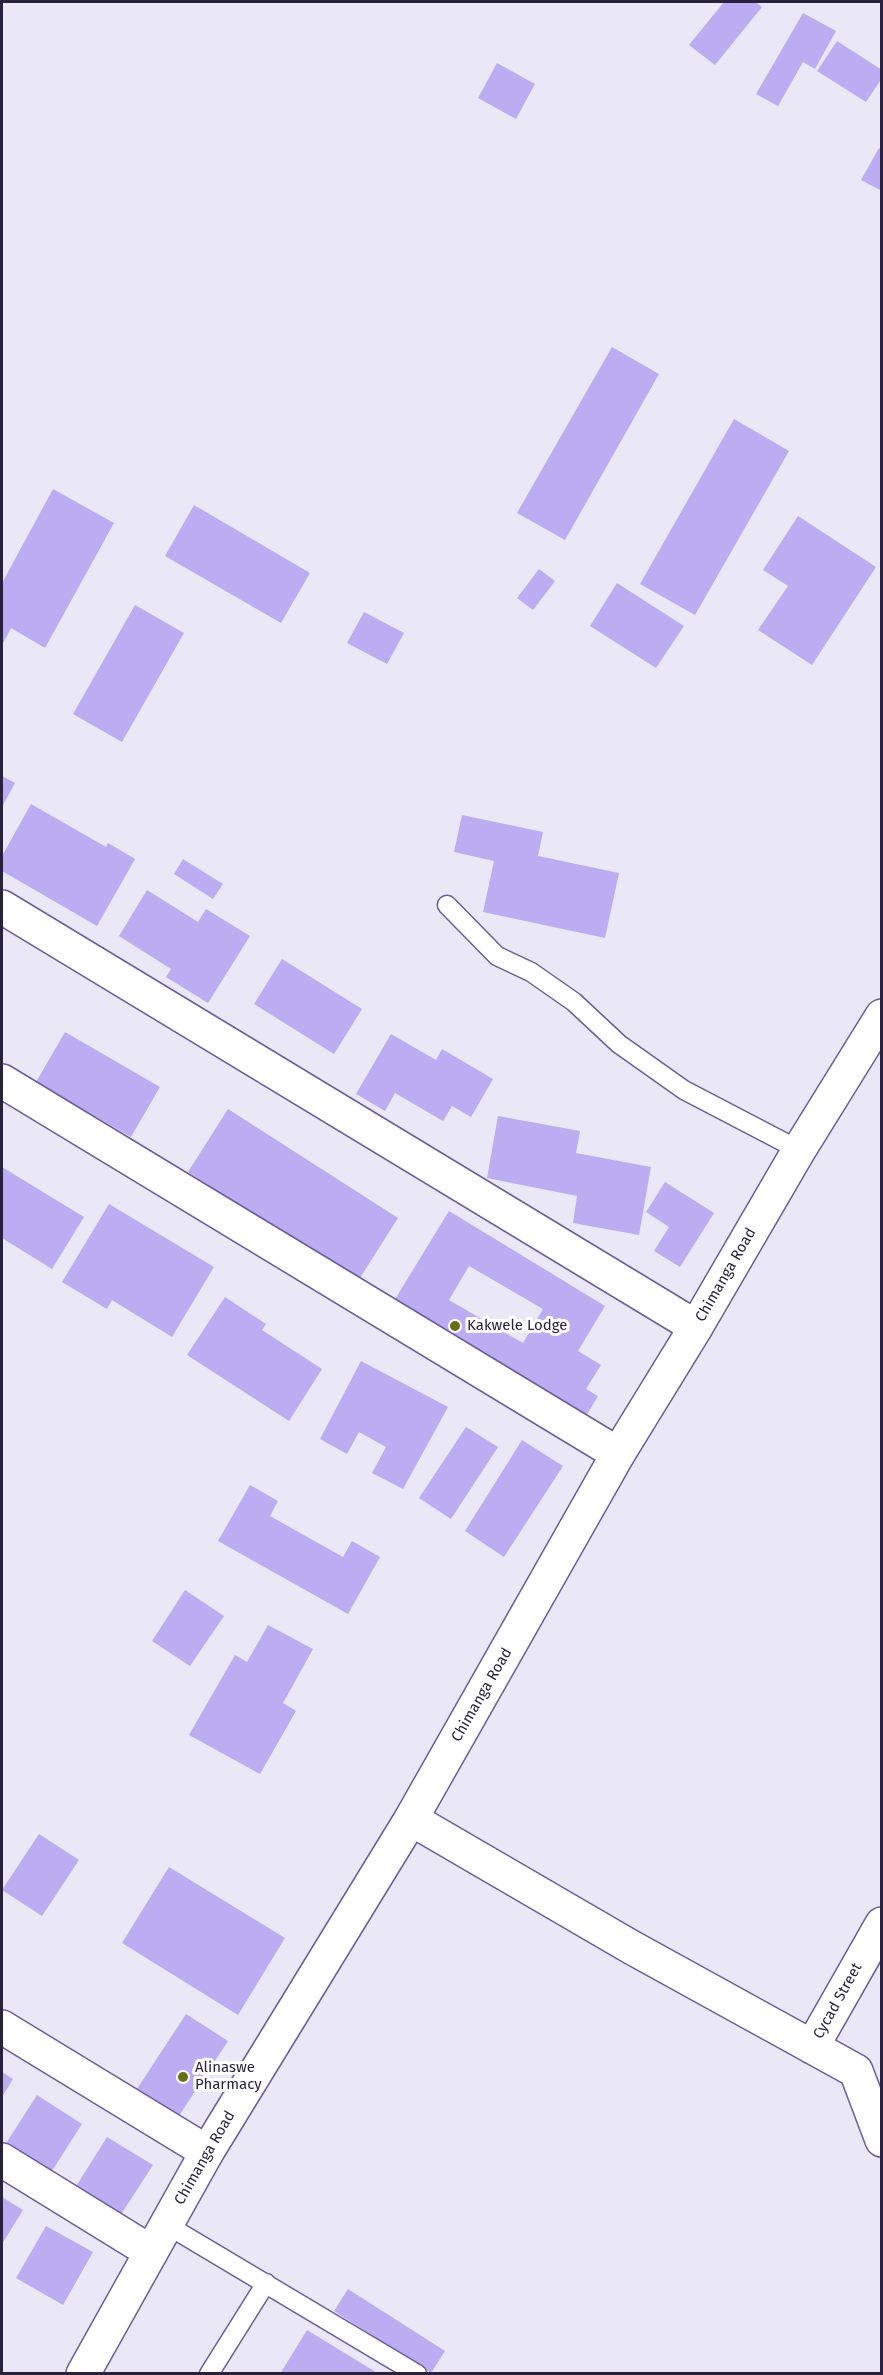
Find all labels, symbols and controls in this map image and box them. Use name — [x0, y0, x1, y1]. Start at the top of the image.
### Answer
street label: Chimanga Road — [692, 1225, 760, 1325]
place label: Kakwele Lodge — [467, 1317, 568, 1335]
marker: Kakwele Lodge — [448, 1319, 462, 1333]
street label: Chimanga Road — [448, 1645, 516, 1745]
street label: Cycad Street — [810, 1960, 866, 2042]
place label: Alinaswe Pharmacy — [195, 2059, 262, 2094]
marker: Alinaswe Pharmacy — [176, 2070, 190, 2084]
street label: Chimanga Road — [171, 2108, 239, 2208]

